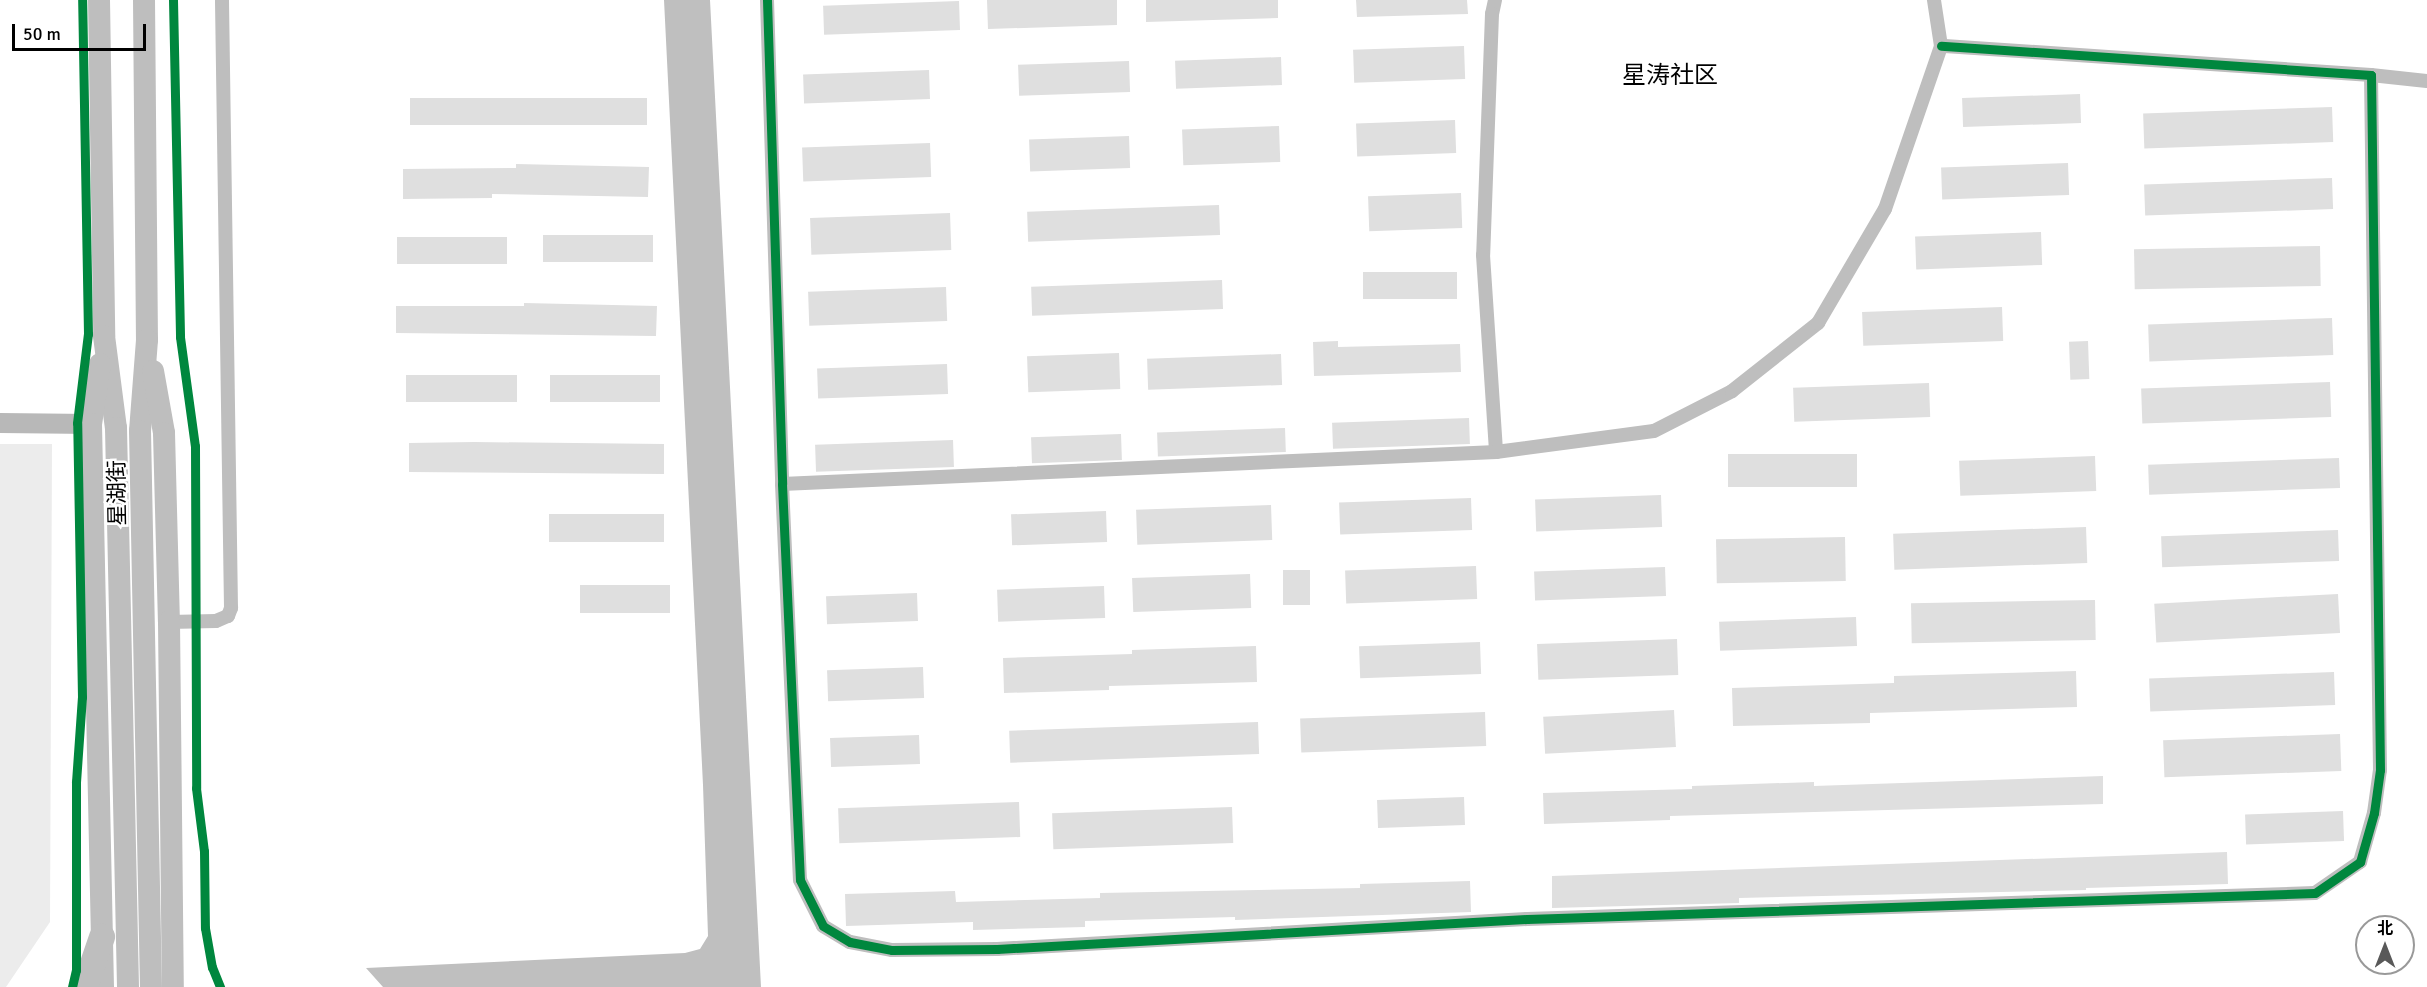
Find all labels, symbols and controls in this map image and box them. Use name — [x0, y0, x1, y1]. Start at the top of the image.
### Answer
scale bar — [15, 12, 148, 50]
text: 50 m — [23, 23, 61, 45]
district label: 星涛社区 — [1622, 62, 1718, 90]
street label: 星湖街 — [103, 460, 131, 526]
north arrow — [2355, 915, 2415, 975]
text: 北 — [2377, 919, 2393, 939]

